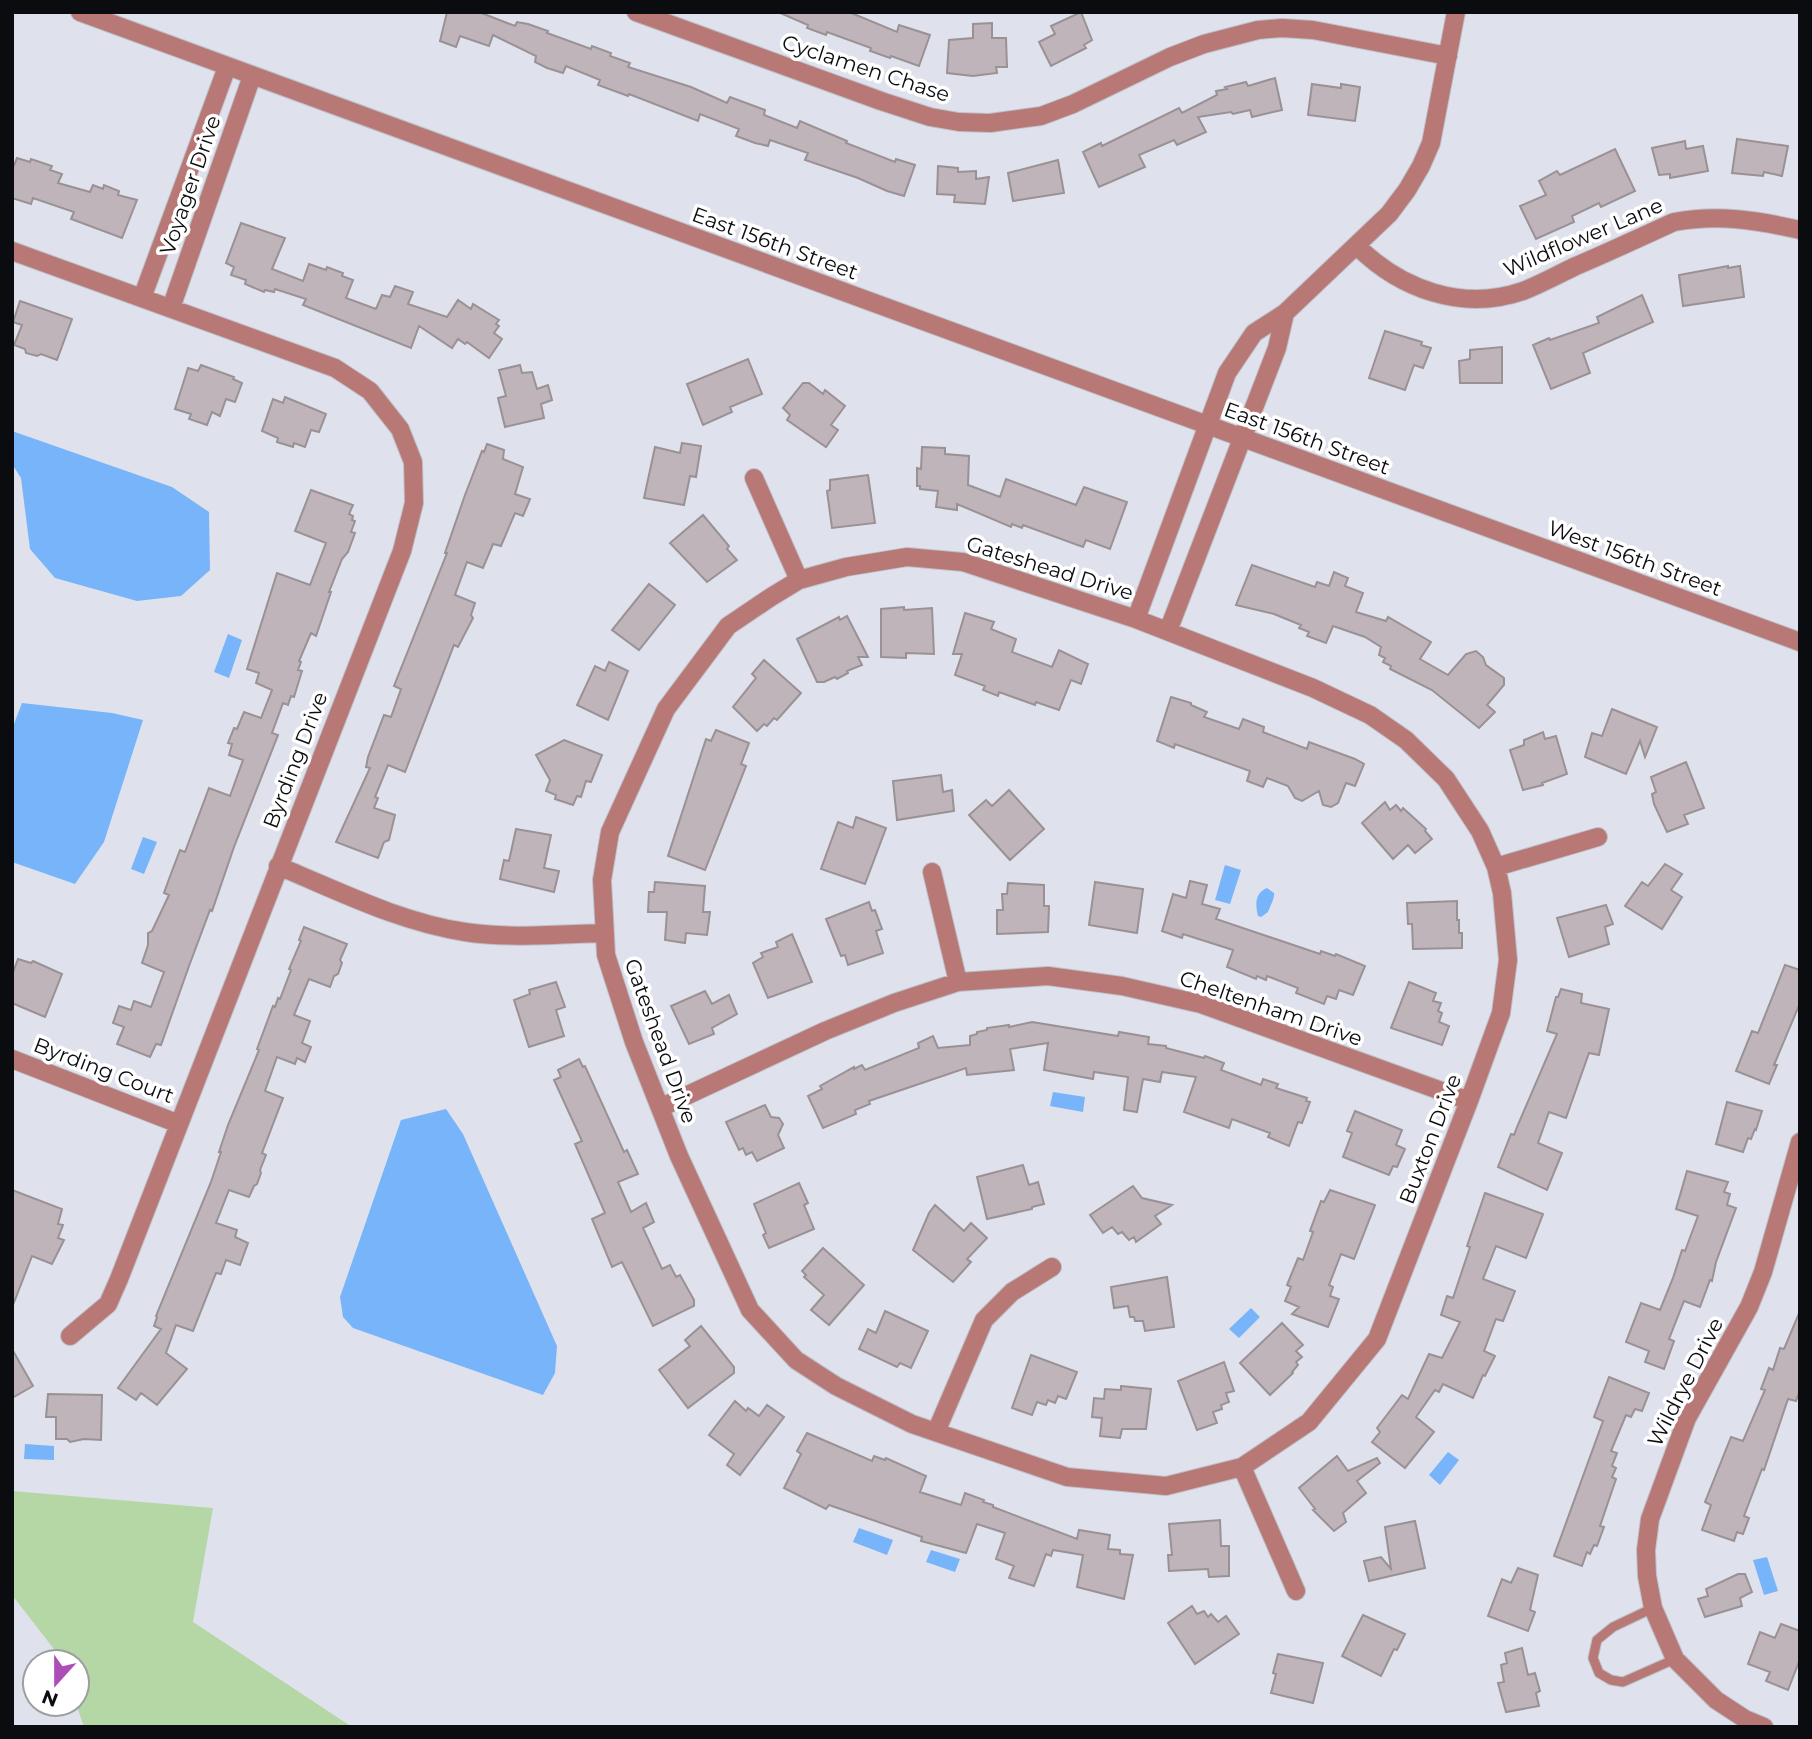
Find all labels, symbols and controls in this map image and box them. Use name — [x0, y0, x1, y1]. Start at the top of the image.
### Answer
street label: Cyclamen Chase — [779, 29, 953, 107]
street label: Voyager Drive — [154, 112, 226, 258]
street label: Wildflower Lane — [1500, 192, 1666, 282]
street label: East 156th Street — [689, 201, 861, 285]
street label: East 156th Street — [1221, 396, 1393, 480]
street label: West 156th Street — [1545, 515, 1725, 601]
street label: Gateshead Drive — [963, 531, 1137, 605]
street label: Byrding Drive — [257, 688, 333, 832]
street label: Gateshead Drive — [620, 955, 702, 1127]
street label: Cheltenham Drive — [1176, 965, 1366, 1051]
street label: Byrding Court — [30, 1032, 178, 1108]
street label: Buxton Drive — [1394, 1070, 1466, 1208]
street label: Wildrye Drive — [1642, 1313, 1728, 1451]
north arrow — [21, 1648, 91, 1718]
text: N — [39, 1685, 61, 1712]

